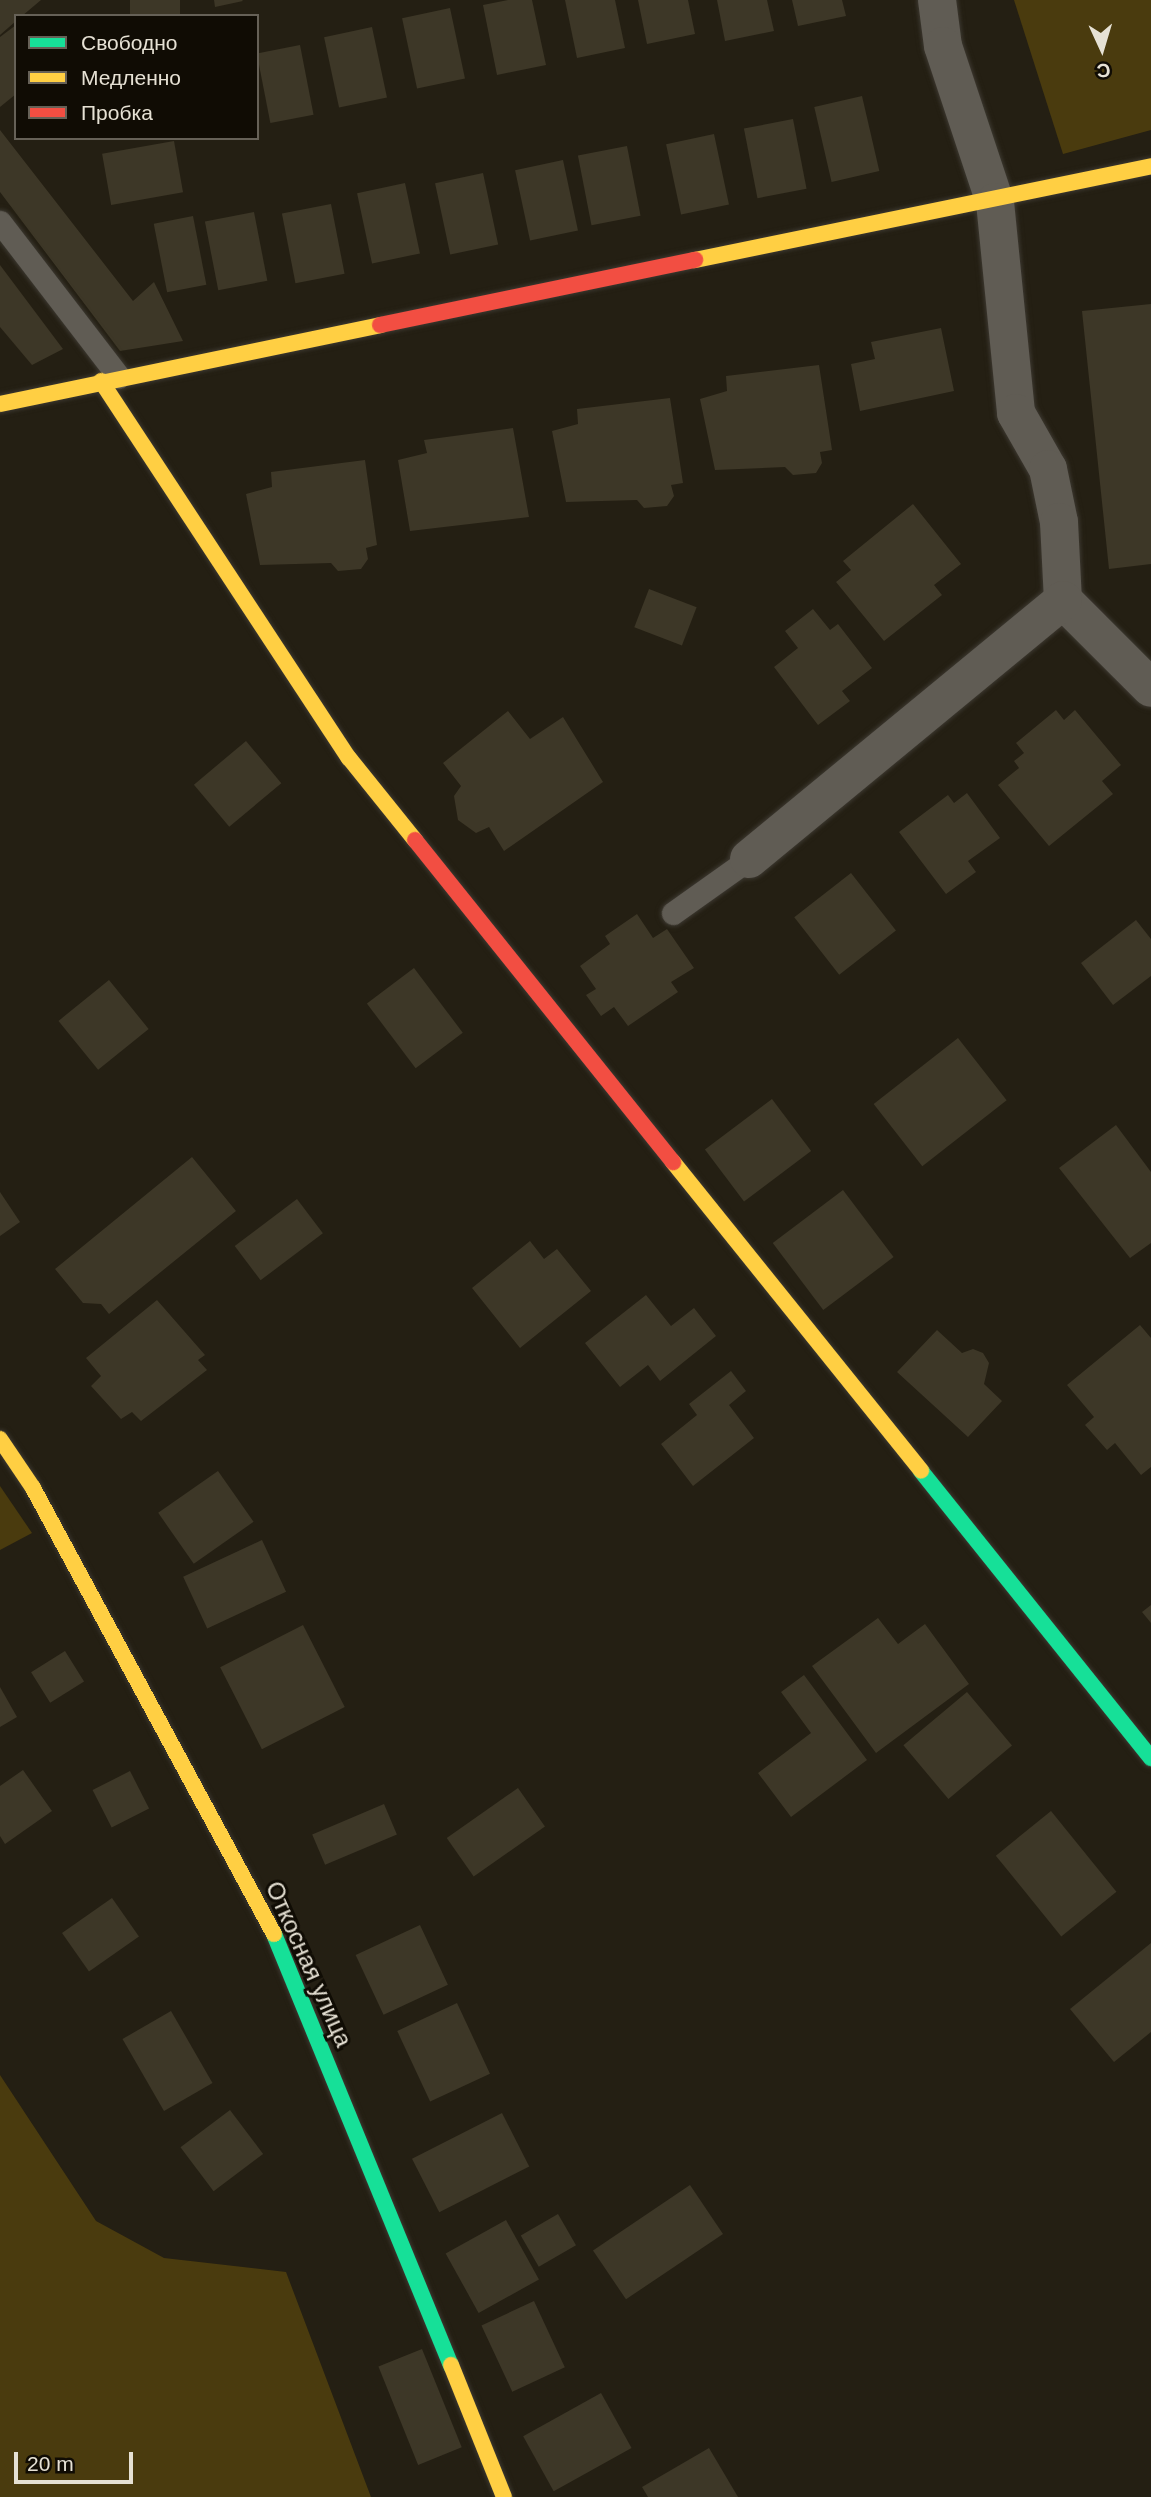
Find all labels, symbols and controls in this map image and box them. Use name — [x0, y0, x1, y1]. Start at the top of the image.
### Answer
legend — [14, 14, 259, 140]
north arrow — [1067, 14, 1137, 84]
text: Свободно — [81, 31, 178, 54]
text: С — [1096, 59, 1111, 81]
text: Медленно — [81, 66, 181, 89]
text: Пробка — [81, 101, 153, 124]
street label: Откосная улица — [260, 1877, 358, 2051]
scale bar — [18, 2438, 136, 2482]
text: 20 m — [27, 2452, 74, 2475]

